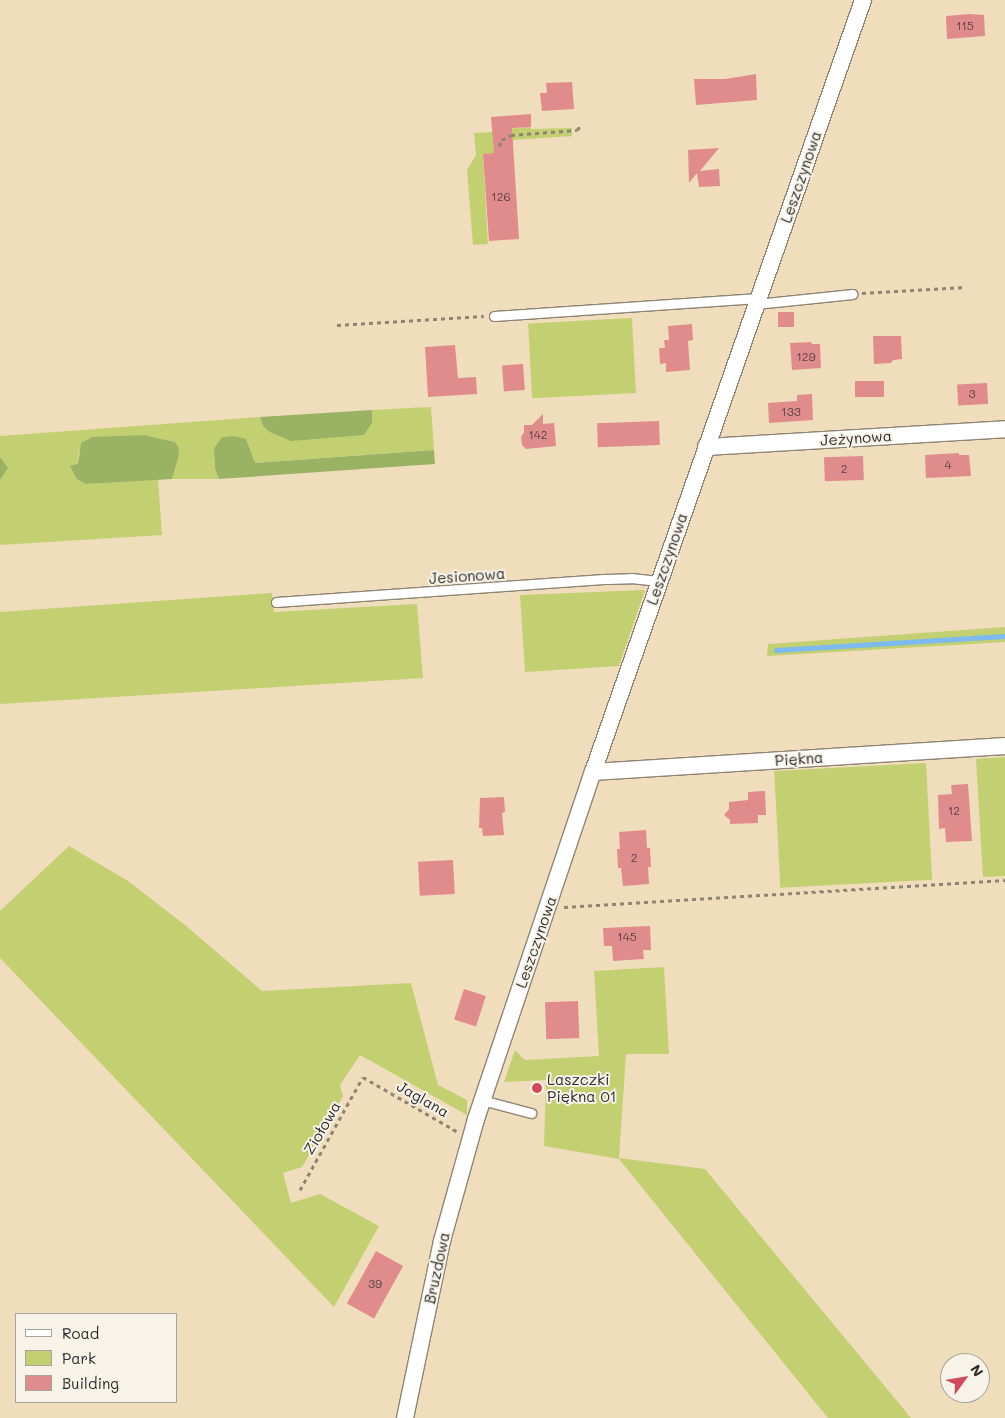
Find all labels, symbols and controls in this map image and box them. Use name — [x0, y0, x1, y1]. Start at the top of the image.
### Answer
house number: 115 — [956, 19, 974, 33]
street label: Leszczynowa — [777, 129, 825, 225]
house number: 126 — [491, 190, 511, 204]
house number: 129 — [796, 350, 816, 364]
house number: 3 — [968, 387, 976, 401]
house number: 133 — [781, 405, 801, 419]
street label: Jeżynowa — [820, 427, 892, 449]
house number: 142 — [528, 428, 548, 442]
house number: 4 — [944, 458, 952, 472]
house number: 2 — [841, 462, 847, 476]
street label: Leszczynowa — [643, 511, 691, 607]
street label: Jesionowa — [428, 564, 506, 588]
street label: Piękna — [774, 748, 824, 770]
house number: 12 — [948, 804, 960, 818]
house number: 2 — [631, 851, 637, 865]
street label: Leszczynowa — [512, 894, 560, 990]
house number: 145 — [617, 930, 637, 944]
place label: Laszczki Piękna 01 — [547, 1070, 616, 1105]
street label: Jaglana — [394, 1077, 452, 1121]
marker: Laszczki Piękna 01 — [531, 1082, 543, 1094]
street label: Ziołowa — [300, 1098, 344, 1158]
street label: Bruzdowa — [421, 1231, 453, 1305]
house number: 39 — [368, 1277, 382, 1291]
legend — [15, 1313, 178, 1403]
text: Road — [62, 1323, 99, 1343]
text: Park — [62, 1348, 96, 1368]
north arrow — [940, 1353, 990, 1403]
text: N — [966, 1361, 988, 1380]
text: Building — [62, 1373, 119, 1393]

